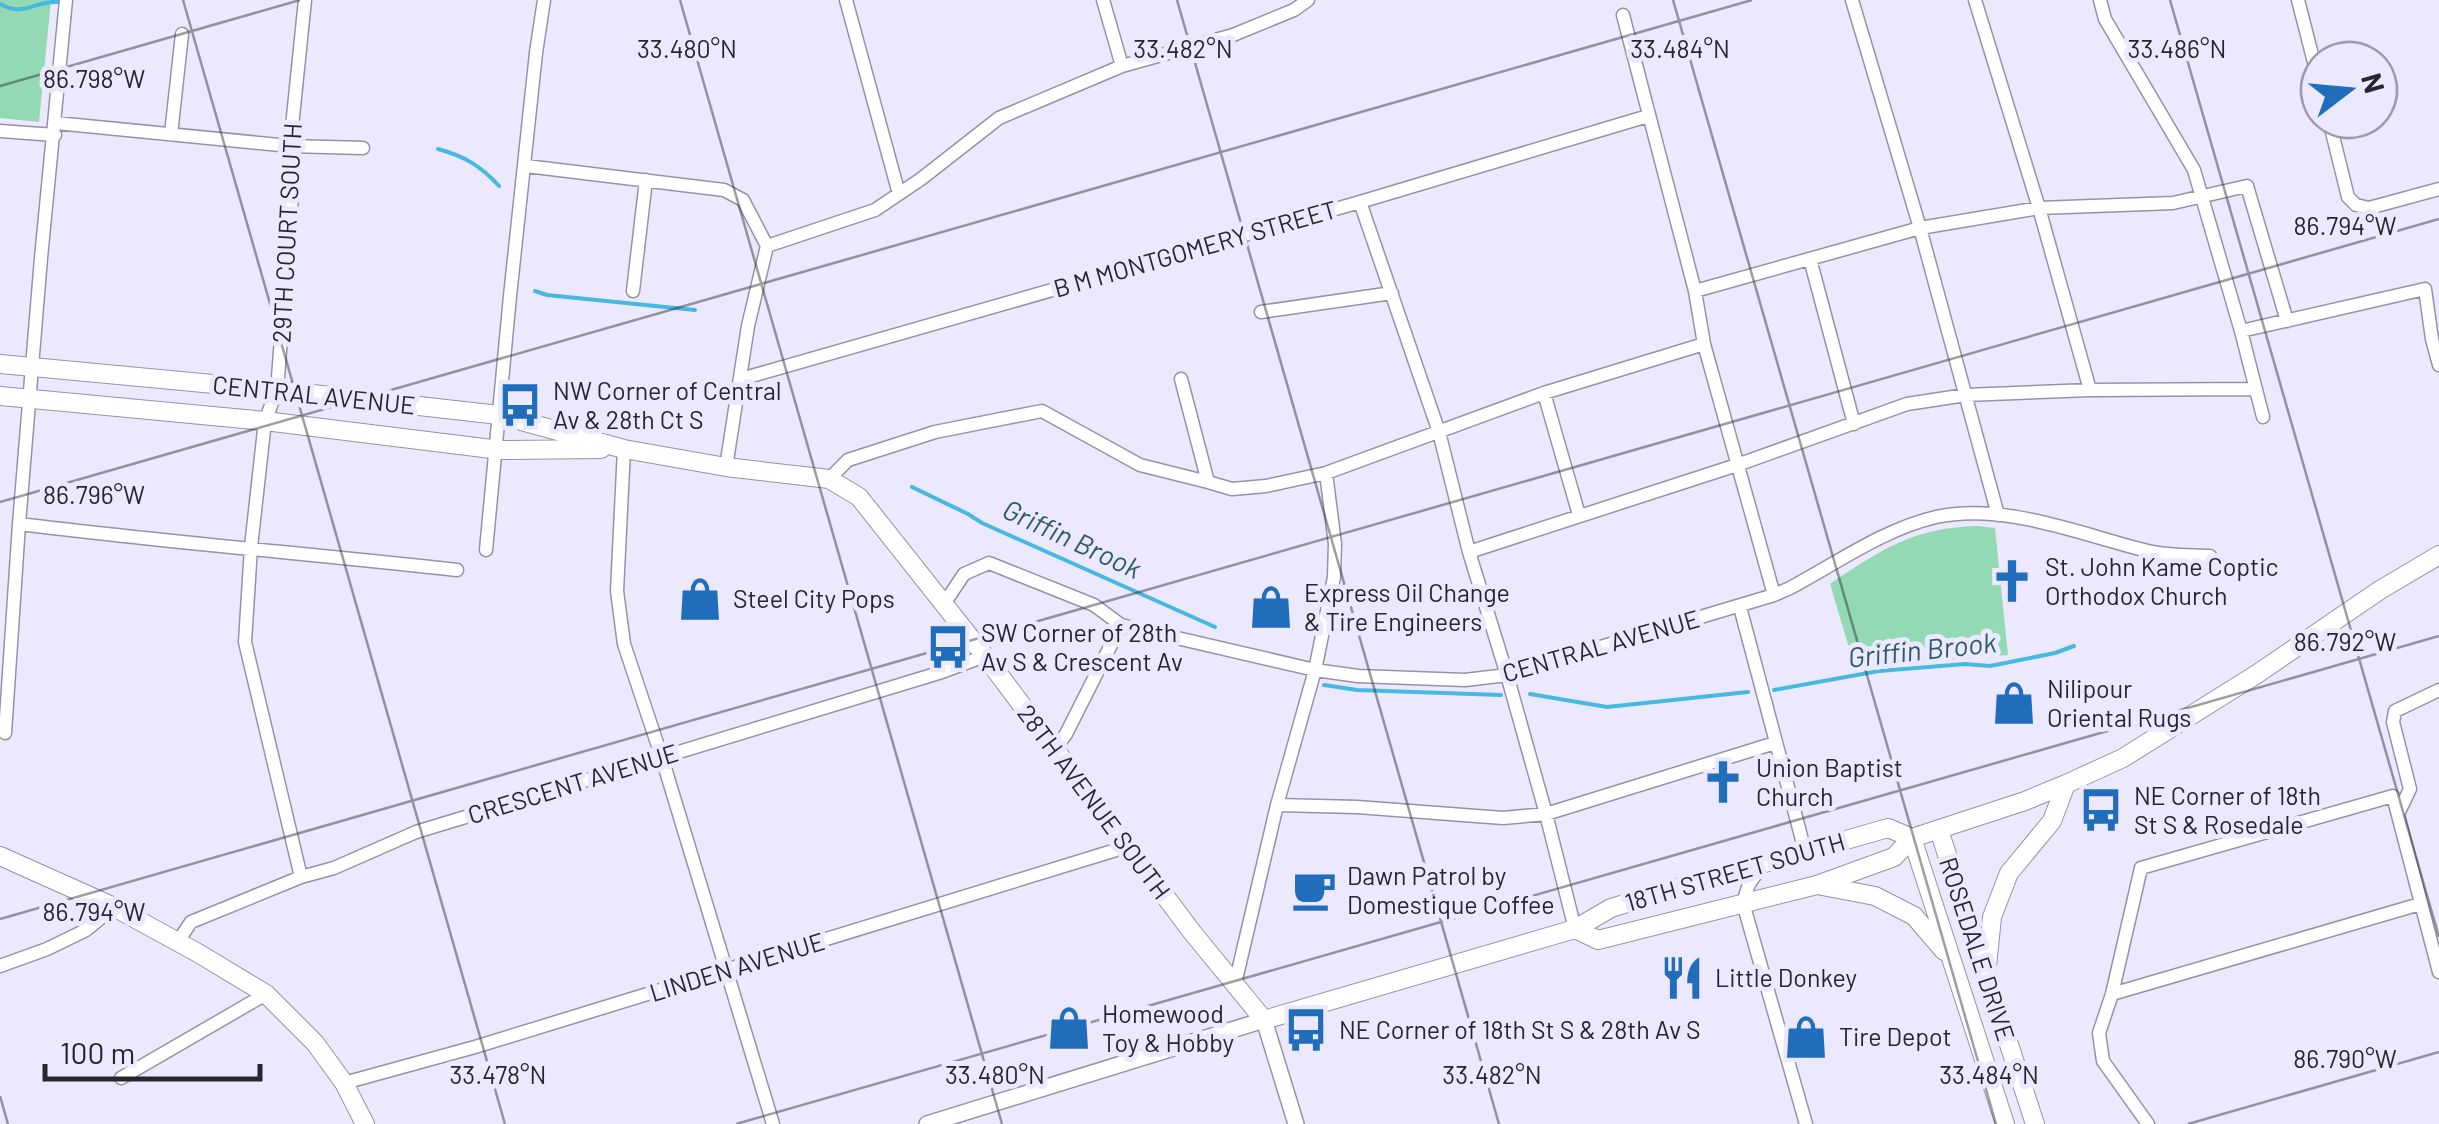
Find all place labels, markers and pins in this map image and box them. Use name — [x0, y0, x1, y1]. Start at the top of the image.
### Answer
place label: NW Corner of Central Av & 28th Ct S — [553, 375, 781, 434]
bus stop icon: NW Corner of Central Av & 28th Ct S — [496, 381, 544, 429]
place label: St. John Kame Coptic Orthodox Church — [2045, 551, 2279, 610]
church icon: St. John Kame Coptic Orthodox Church — [1988, 557, 2036, 605]
shop icon: Steel City Pops — [676, 575, 724, 623]
place label: Express Oil Change & Tire Engineers — [1304, 577, 1510, 636]
place label: Steel City Pops — [733, 583, 895, 613]
shop icon: Express Oil Change & Tire Engineers — [1247, 583, 1295, 631]
place label: SW Corner of 28th Av S & Crescent Av — [981, 617, 1183, 676]
bus stop icon: SW Corner of 28th Av S & Crescent Av — [924, 623, 972, 671]
place label: Nilipour Oriental Rugs — [2047, 673, 2191, 732]
shop icon: Nilipour Oriental Rugs — [1990, 679, 2038, 727]
place label: Union Baptist Church — [1756, 752, 1903, 811]
church icon: Union Baptist Church — [1699, 758, 1747, 806]
place label: NE Corner of 18th St S & Rosedale — [2134, 780, 2321, 839]
bus stop icon: NE Corner of 18th St S & Rosedale — [2077, 786, 2125, 834]
place label: Dawn Patrol by Domestique Coffee — [1347, 860, 1555, 919]
cafe icon: Dawn Patrol by Domestique Coffee — [1290, 866, 1338, 914]
restaurant icon: Little Donkey — [1658, 954, 1706, 1002]
place label: Little Donkey — [1715, 962, 1857, 992]
place label: Homewood Toy & Hobby — [1102, 998, 1234, 1057]
shop icon: Homewood Toy & Hobby — [1045, 1004, 1093, 1052]
bus stop icon: NE Corner of 18th St S & 28th Av S — [1282, 1006, 1330, 1054]
shop icon: Tire Depot — [1782, 1013, 1830, 1061]
place label: NE Corner of 18th St S & 28th Av S — [1339, 1014, 1701, 1044]
place label: Tire Depot — [1839, 1021, 1952, 1051]

